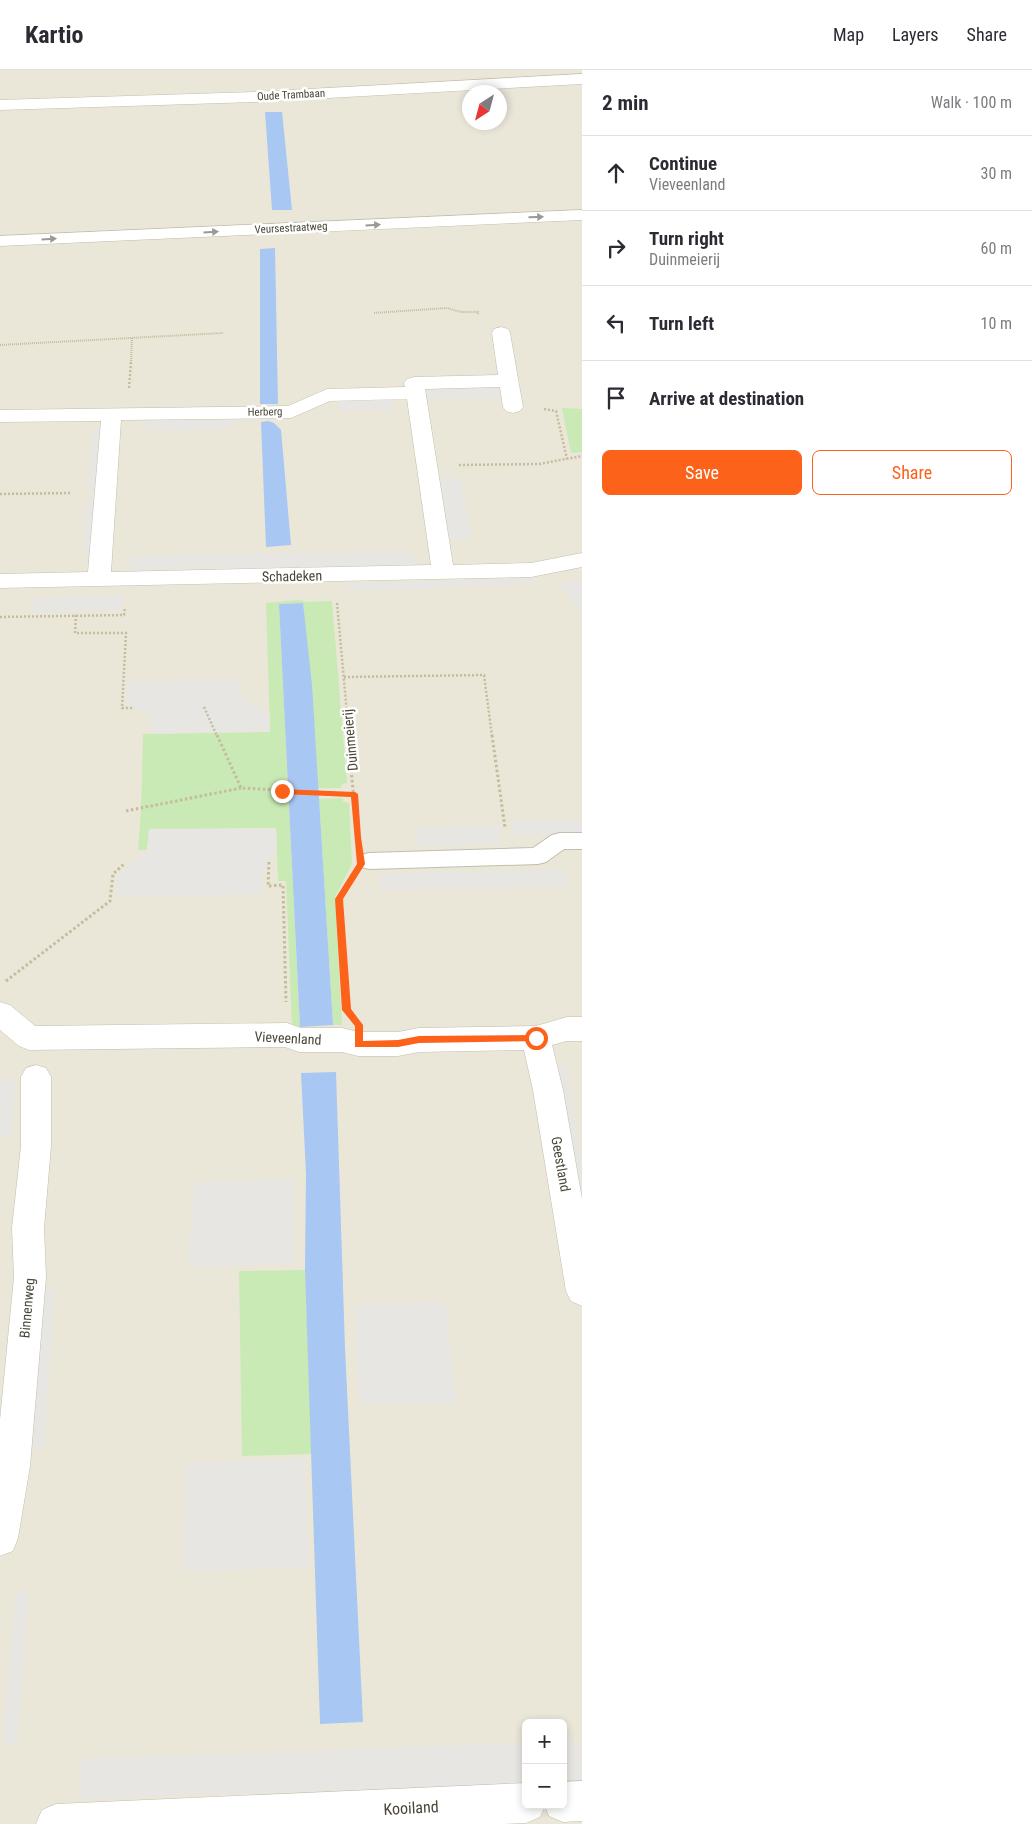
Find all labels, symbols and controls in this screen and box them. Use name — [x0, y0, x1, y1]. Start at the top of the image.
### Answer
text: Kartio — [25, 21, 83, 49]
text: Map — [833, 24, 864, 45]
text: Layers — [892, 24, 939, 45]
text: Share — [967, 24, 1007, 45]
north arrow — [462, 85, 507, 130]
street label: Oude Trambaan — [257, 87, 325, 103]
text: 2 min — [602, 91, 649, 115]
text: Walk · 100 m — [931, 93, 1012, 112]
text: Continue — [649, 152, 717, 175]
icon: ahead — [602, 159, 630, 187]
text: 30 m — [980, 164, 1012, 183]
text: Vieveenland — [649, 175, 726, 194]
one-way arrow — [528, 213, 544, 221]
street label: Veursestraatweg — [254, 220, 328, 236]
one-way arrow — [366, 220, 382, 228]
one-way arrow — [203, 227, 219, 235]
text: Turn right — [649, 227, 724, 250]
icon: right — [602, 234, 630, 262]
one-way arrow — [41, 235, 57, 243]
text: 60 m — [980, 239, 1012, 258]
text: Duinmeierij — [649, 250, 720, 269]
icon: left — [602, 309, 630, 337]
text: Turn left — [649, 312, 714, 335]
text: 10 m — [980, 314, 1012, 333]
icon: arrive — [602, 384, 630, 412]
text: Arrive at destination — [649, 387, 804, 410]
street label: Herberg — [248, 405, 282, 419]
button: Save — [602, 450, 802, 495]
button: Share — [812, 450, 1012, 495]
street label: Schadeken — [262, 567, 322, 585]
street label: Duinmeierij — [339, 708, 361, 772]
route end — [271, 780, 294, 803]
route start — [525, 1027, 548, 1050]
street label: Vieveenland — [254, 1028, 322, 1048]
street label: Geestland — [548, 1135, 574, 1193]
street label: Binnenweg — [16, 1277, 38, 1339]
map controls — [522, 1719, 567, 1809]
button: + — [522, 1719, 567, 1764]
button: − — [522, 1764, 567, 1809]
street label: Kooiland — [383, 1797, 439, 1819]

